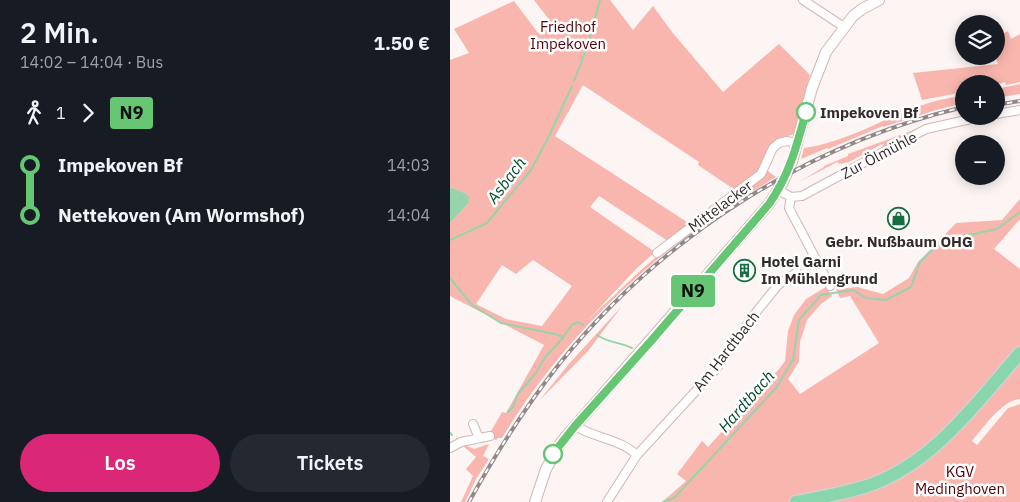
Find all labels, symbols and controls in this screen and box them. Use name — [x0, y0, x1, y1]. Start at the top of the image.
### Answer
text: 2 Min. — [20, 14, 99, 51]
map controls — [955, 15, 1005, 185]
button: layers — [955, 15, 1005, 65]
park label: Friedhof Impekoven — [530, 17, 606, 53]
text: 1.50 € — [374, 31, 430, 55]
text: 14:02 – 14:04 · Bus — [20, 52, 163, 72]
button: + — [955, 75, 1005, 125]
icon: walk — [20, 99, 48, 127]
icon: forward — [74, 99, 102, 127]
text: N9 — [120, 101, 143, 124]
marker: Impekoven Bf — [796, 102, 816, 122]
text: 1 — [56, 103, 66, 123]
place label: Impekoven Bf — [820, 103, 919, 122]
street label: Zur Ölmühle — [838, 127, 920, 183]
button: − — [955, 135, 1005, 185]
text: Impekoven Bf — [58, 153, 183, 177]
water label: Asbach — [482, 153, 530, 208]
text: 14:03 — [387, 155, 430, 175]
street label: Mittelacker — [684, 175, 756, 236]
text: Nettekoven (Am Wormshof) — [58, 203, 305, 227]
text: 14:04 — [387, 205, 430, 225]
shop icon: Gebr. Nußbaum OHG — [887, 206, 911, 230]
place label: Gebr. Nußbaum OHG — [825, 232, 973, 251]
place label: Hotel Garni Im Mühlengrund — [761, 252, 878, 288]
building icon: Hotel Garni Im Mühlengrund — [733, 258, 757, 282]
line badge: N9 — [670, 275, 716, 307]
text: N9 — [681, 279, 705, 302]
street label: Am Hardtbach — [689, 307, 763, 395]
water label: Hardtbach — [714, 366, 778, 436]
button: Los — [20, 434, 220, 492]
button: Tickets — [230, 434, 430, 492]
unlabelled marker — [543, 444, 563, 464]
park label: KGV Medinghoven — [915, 462, 1005, 498]

